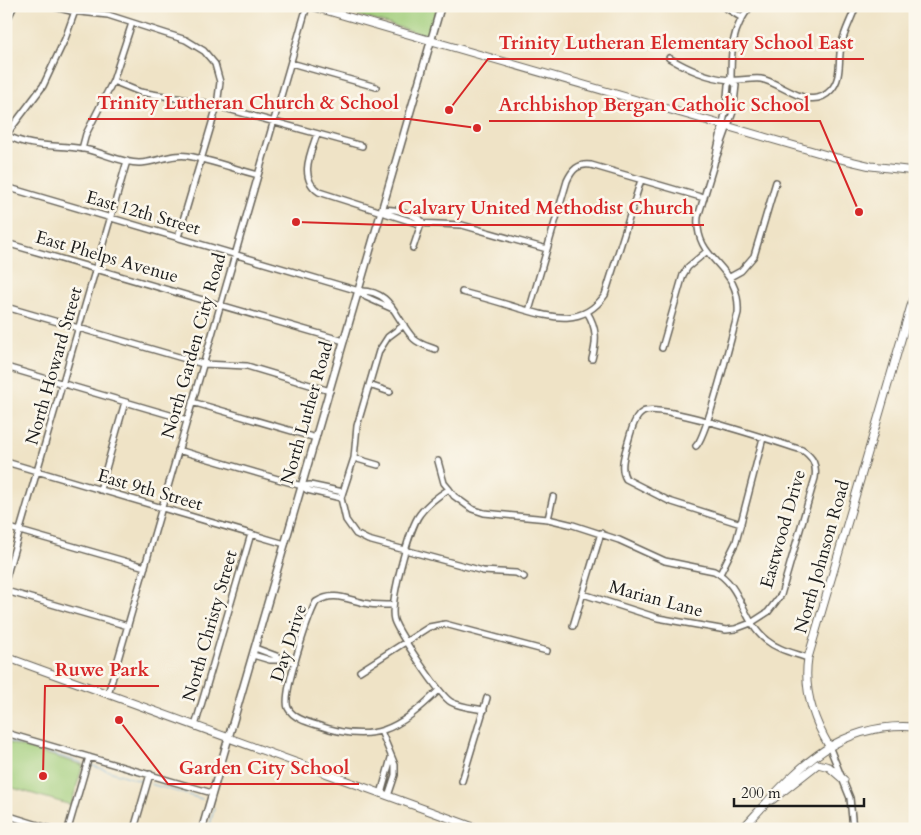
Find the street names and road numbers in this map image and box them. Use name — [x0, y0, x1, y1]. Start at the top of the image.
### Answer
street label: East 12th Street — [83, 185, 203, 241]
street label: East Phelps Avenue — [33, 225, 181, 289]
street label: North Garden City Road — [156, 250, 233, 442]
street label: North Howard Street — [19, 284, 89, 448]
street label: North Luther Road — [275, 338, 339, 487]
street label: East 9th Street — [94, 463, 206, 517]
street label: Eastwood Drive — [754, 467, 812, 591]
street label: North Johnson Road — [788, 477, 856, 637]
street label: North Christy Street — [176, 547, 244, 705]
street label: Marian Lane — [606, 574, 706, 624]
street label: Day Drive — [265, 601, 313, 685]

